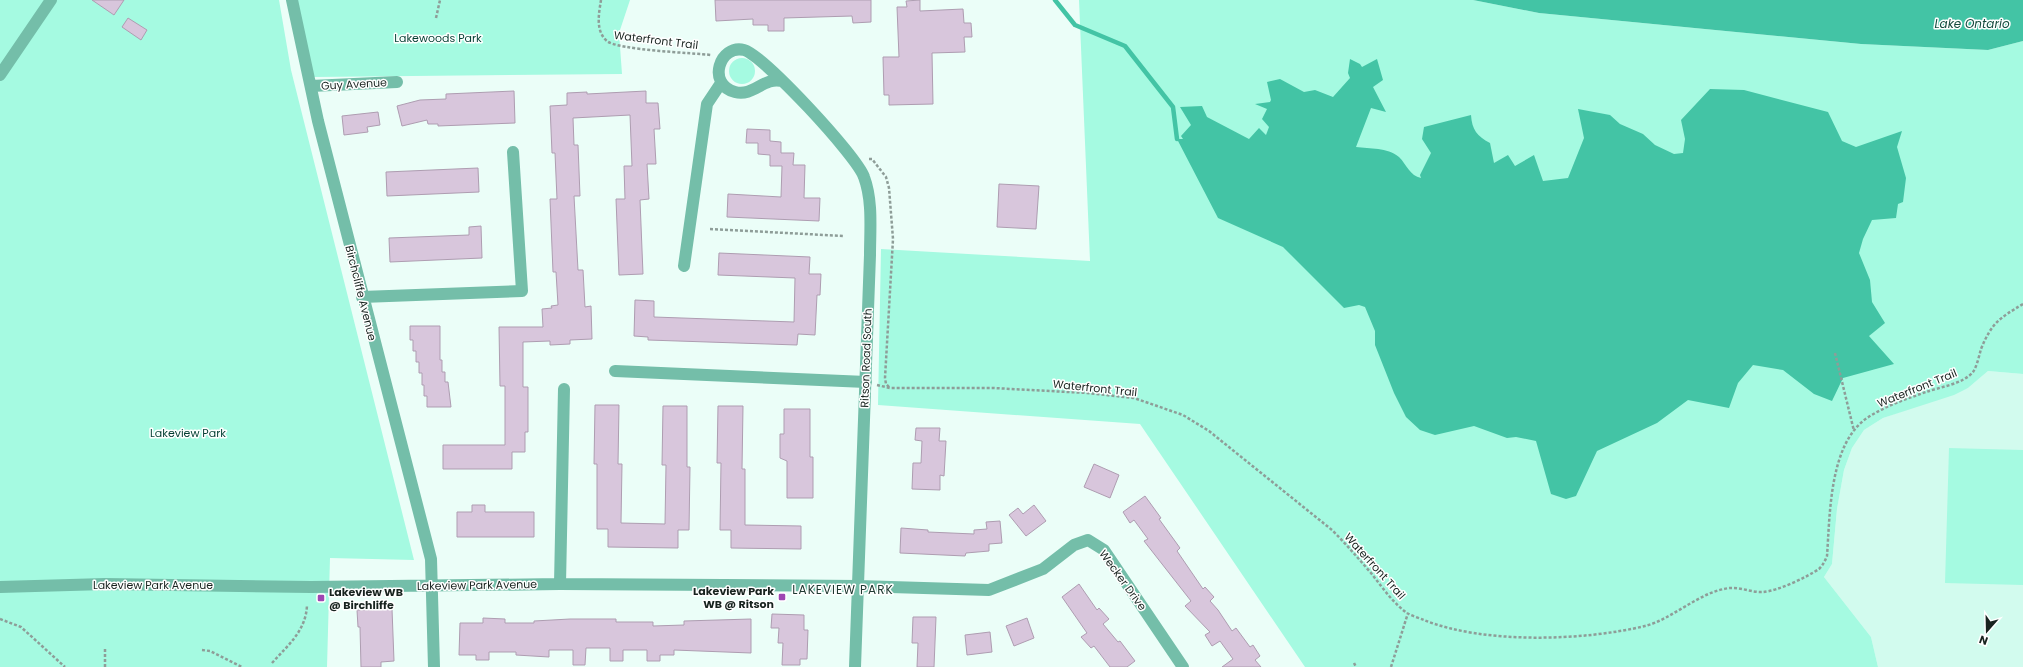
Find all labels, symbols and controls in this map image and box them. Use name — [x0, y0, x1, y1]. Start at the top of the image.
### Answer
water label: Lake Ontario — [1934, 15, 2010, 32]
street label: Waterfront Trail — [613, 27, 699, 53]
park label: Lakewoods Park — [394, 30, 482, 46]
street label: Guy Avenue — [321, 74, 388, 94]
street label: Birchcliffe Avenue — [341, 244, 381, 342]
street label: Ritson Road South — [856, 308, 876, 408]
street label: Waterfront Trail — [1875, 365, 1959, 411]
street label: Waterfront Trail — [1052, 376, 1138, 400]
park label: Lakeview Park — [150, 425, 226, 441]
street label: Waterfront Trail — [1341, 529, 1409, 603]
street label: Wecker Drive — [1096, 546, 1151, 614]
street label: Lakeview Park Avenue — [417, 576, 537, 594]
street label: Lakeview Park Avenue — [93, 577, 213, 593]
district label: LAKEVIEW PARK — [792, 581, 894, 598]
place label: Lakeview Park WB @ Ritson — [693, 583, 774, 612]
place label: Lakeview WB @ Birchliffe — [329, 584, 403, 613]
marker: Lakeview Park WB @ Ritson — [777, 592, 787, 602]
marker: Lakeview WB @ Birchliffe — [316, 593, 326, 603]
north arrow — [1967, 611, 2007, 651]
text: N — [1977, 631, 1990, 649]

